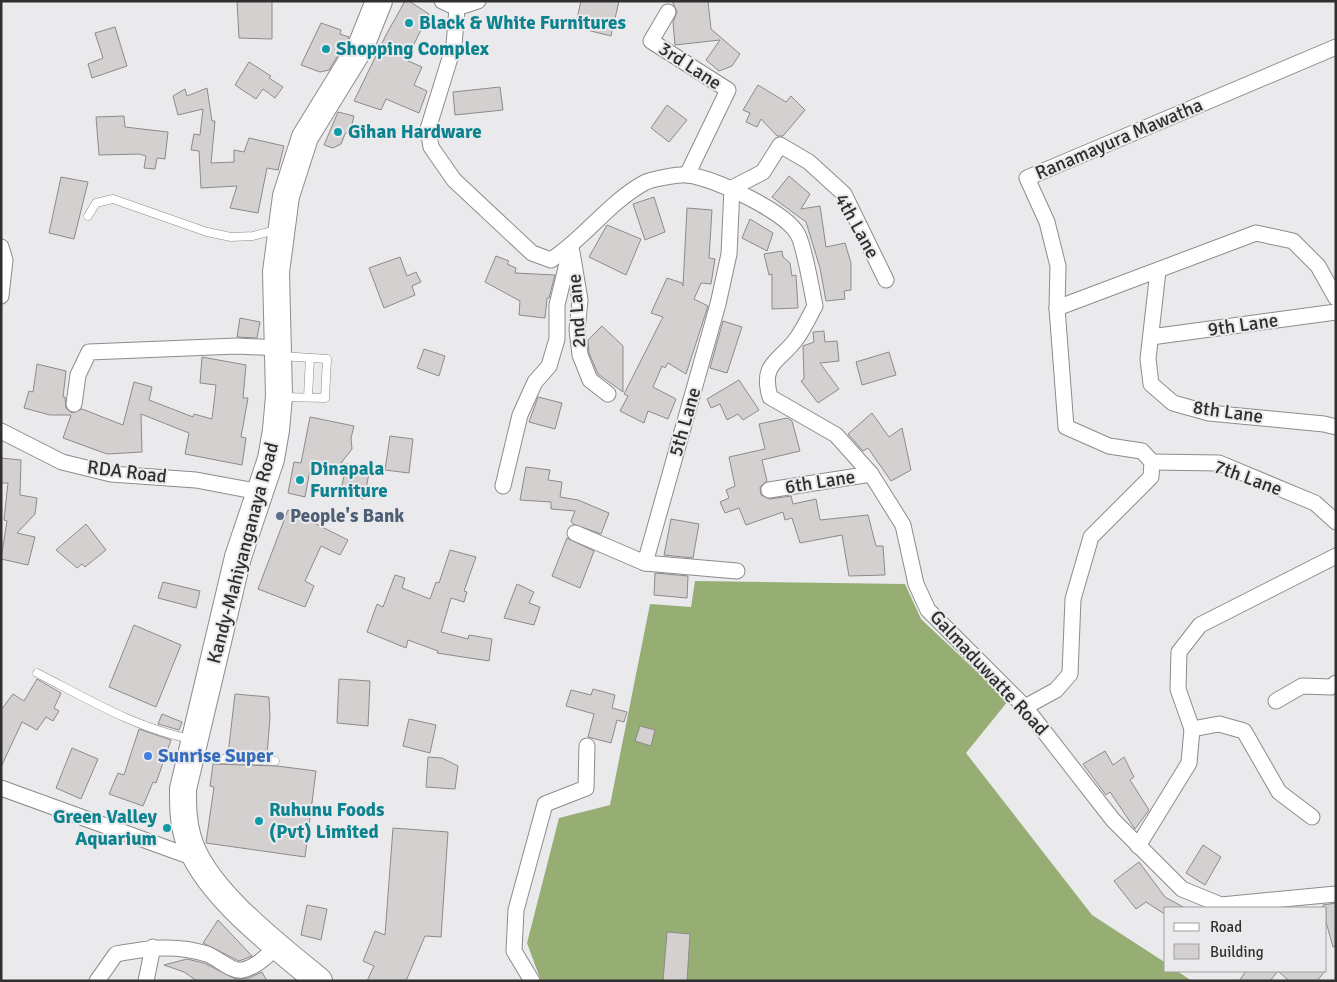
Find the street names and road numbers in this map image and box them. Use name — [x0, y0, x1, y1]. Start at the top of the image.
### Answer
street label: 3rd Lane — [654, 37, 726, 95]
street label: Ranamayura Mawatha — [1032, 93, 1206, 185]
street label: 4th Lane — [829, 189, 885, 263]
street label: 2nd Lane — [562, 273, 592, 349]
street label: 9th Lane — [1206, 308, 1280, 342]
street label: 5th Lane — [664, 385, 706, 459]
street label: 8th Lane — [1191, 395, 1265, 429]
street label: Kandy-Mahiyanganaya Road — [202, 440, 284, 666]
street label: RDA Road — [86, 455, 168, 489]
street label: 7th Lane — [1211, 455, 1285, 501]
street label: 6th Lane — [783, 465, 857, 499]
street label: Galmaduwatte Road — [925, 605, 1053, 741]

